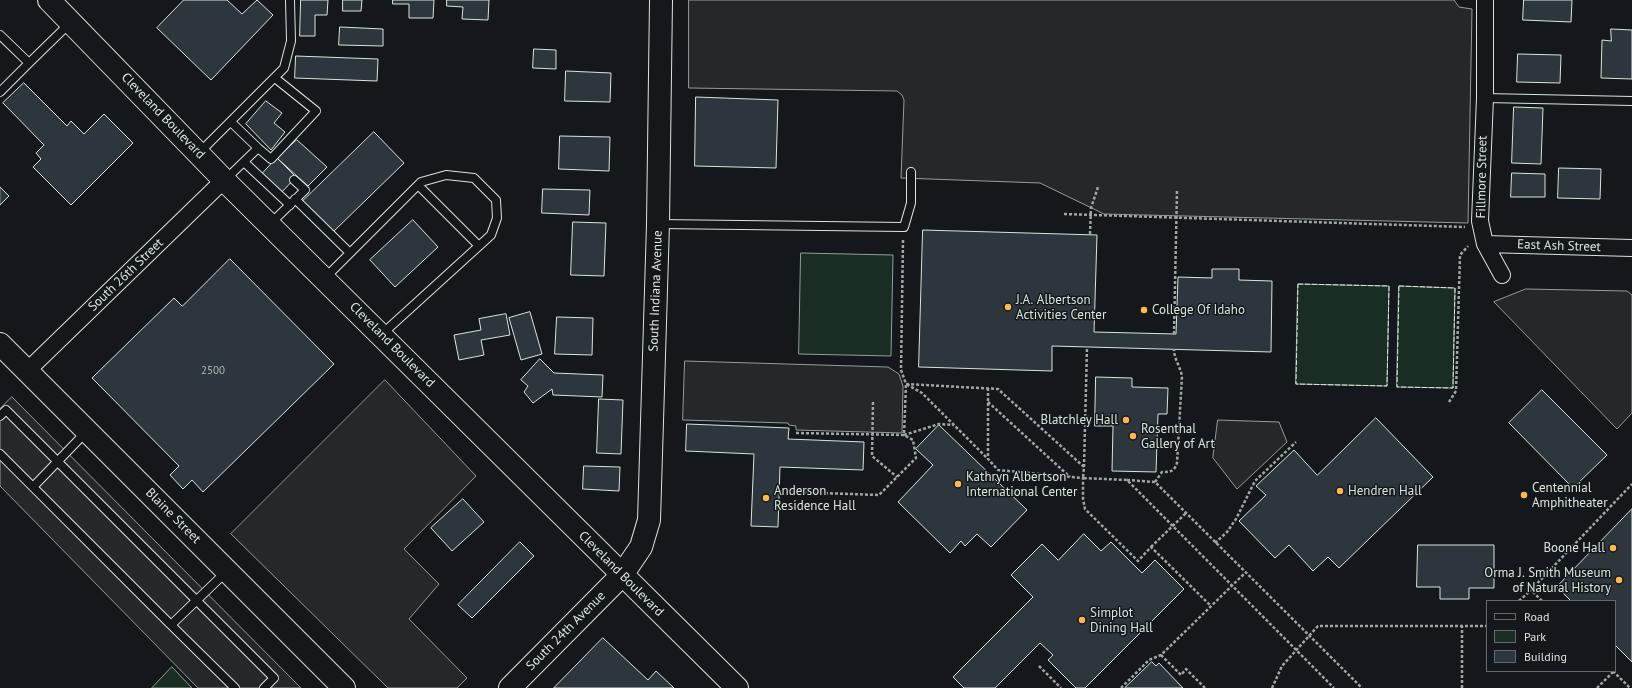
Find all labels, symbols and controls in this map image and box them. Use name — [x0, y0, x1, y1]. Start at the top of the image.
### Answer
street label: Cleveland Boulevard — [118, 70, 208, 162]
street label: Fillmore Street — [1473, 135, 1491, 219]
street label: South Indiana Avenue — [646, 230, 666, 352]
street label: South 26th Street — [85, 235, 167, 315]
street label: East Ash Street — [1517, 237, 1601, 255]
place label: J.A. Albertson Activities Center — [1016, 292, 1106, 323]
street label: Cleveland Boulevard — [346, 299, 438, 391]
marker: J.A. Albertson Activities Center — [1003, 302, 1013, 312]
place label: College Of Idaho — [1152, 302, 1245, 318]
marker: College Of Idaho — [1139, 305, 1149, 315]
house number: 2500 — [201, 364, 225, 378]
place label: Blatchley Hall — [1041, 412, 1118, 428]
marker: Blatchley Hall — [1121, 415, 1131, 425]
place label: Rosenthal Gallery of Art — [1141, 421, 1215, 452]
marker: Rosenthal Gallery of Art — [1128, 431, 1138, 441]
place label: Kathryn Albertson International Center — [966, 469, 1077, 500]
marker: Kathryn Albertson International Center — [953, 479, 963, 489]
place label: Centennial Amphitheater — [1532, 480, 1608, 511]
place label: Anderson Residence Hall — [774, 483, 856, 514]
place label: Hendren Hall — [1348, 483, 1422, 499]
street label: Blaine Street — [142, 485, 204, 547]
marker: Hendren Hall — [1335, 486, 1345, 496]
marker: Centennial Amphitheater — [1519, 490, 1529, 500]
marker: Anderson Residence Hall — [761, 493, 771, 503]
street label: Cleveland Boulevard — [575, 528, 667, 620]
place label: Boone Hall — [1544, 540, 1605, 556]
marker: Boone Hall — [1608, 543, 1618, 553]
place label: Orma J. Smith Museum of Natural History — [1484, 565, 1611, 596]
marker: Orma J. Smith Museum of Natural History — [1614, 575, 1624, 585]
street label: South 24th Avenue — [523, 588, 609, 674]
legend — [1486, 600, 1616, 672]
place label: Simplot Dining Hall — [1090, 605, 1153, 636]
text: Road — [1524, 609, 1549, 624]
marker: Simplot Dining Hall — [1077, 615, 1087, 625]
text: Park — [1524, 629, 1546, 644]
text: Building — [1524, 649, 1567, 664]

